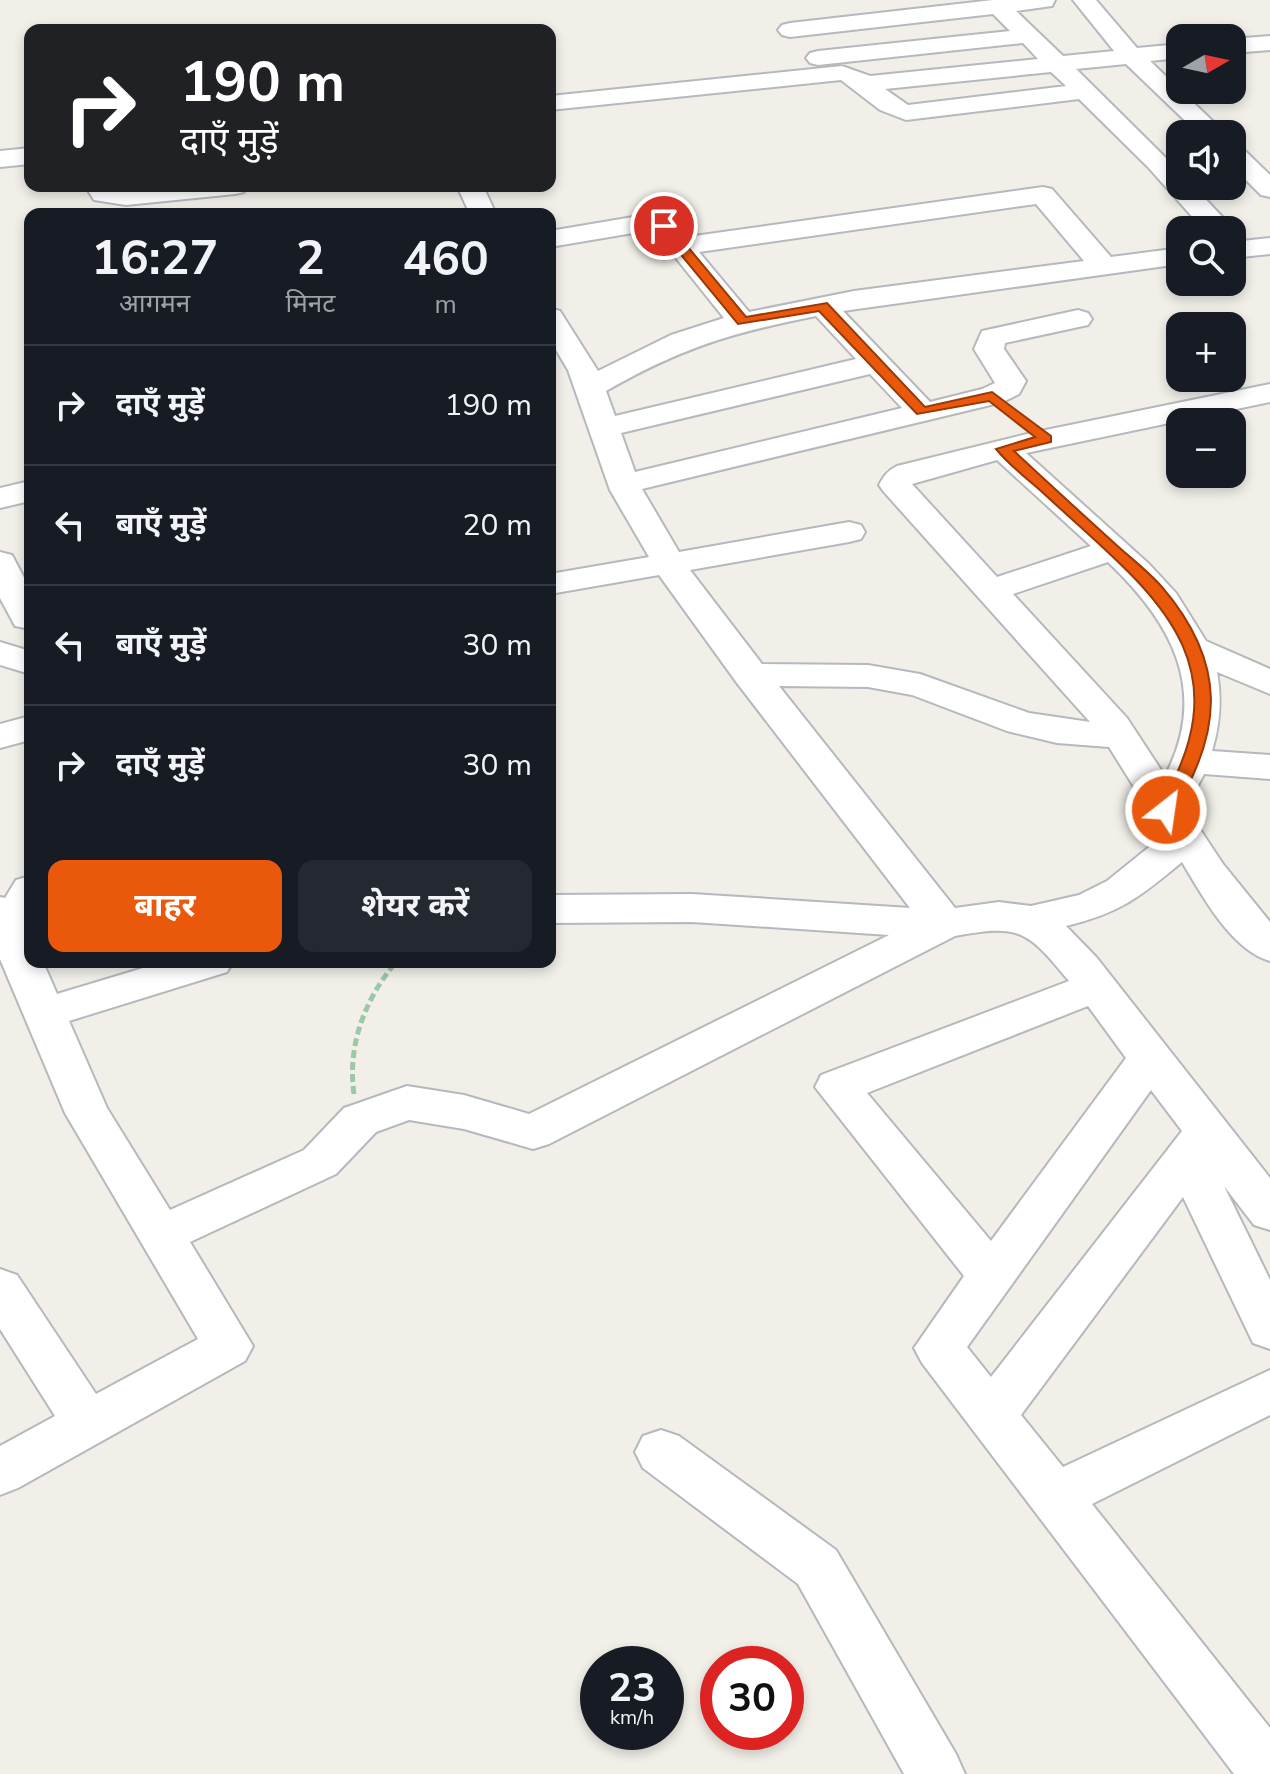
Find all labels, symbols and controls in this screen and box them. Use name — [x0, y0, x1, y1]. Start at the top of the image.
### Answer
north arrow — [1166, 24, 1246, 104]
map controls — [1166, 24, 1246, 488]
text: 190 m — [180, 44, 345, 121]
icon: right — [48, 56, 152, 160]
text: दाएँ मुड़ें — [180, 117, 278, 166]
button: sound — [1166, 120, 1246, 200]
pin — [630, 192, 698, 260]
icon: arrive — [642, 204, 686, 248]
button: search — [1166, 216, 1246, 296]
text: 16:27 — [91, 225, 218, 291]
text: 2 — [296, 225, 325, 291]
text: 460 — [402, 226, 489, 292]
text: आगमन — [119, 286, 190, 321]
text: मिनट — [285, 286, 335, 321]
text: m — [434, 287, 457, 322]
button: + — [1166, 312, 1246, 392]
icon: right — [48, 383, 92, 427]
text: दाएँ मुड़ें — [116, 384, 205, 425]
text: 190 m — [445, 385, 532, 426]
button: − — [1166, 408, 1246, 488]
icon: left — [48, 503, 92, 547]
text: बाएँ मुड़ें — [116, 504, 206, 545]
text: 20 m — [463, 505, 532, 546]
icon: left — [48, 623, 92, 667]
text: बाएँ मुड़ें — [116, 624, 206, 665]
text: 30 m — [463, 625, 532, 666]
icon: right — [48, 743, 92, 787]
text: दाएँ मुड़ें — [116, 744, 205, 785]
text: 30 m — [463, 745, 532, 786]
position arrow — [1124, 768, 1208, 852]
button: बाहर — [48, 860, 282, 952]
button: शेयर करें — [298, 860, 532, 952]
speed limit sign: 30 — [700, 1646, 804, 1750]
text: 23 — [608, 1661, 656, 1715]
text: km/h — [610, 1704, 654, 1731]

